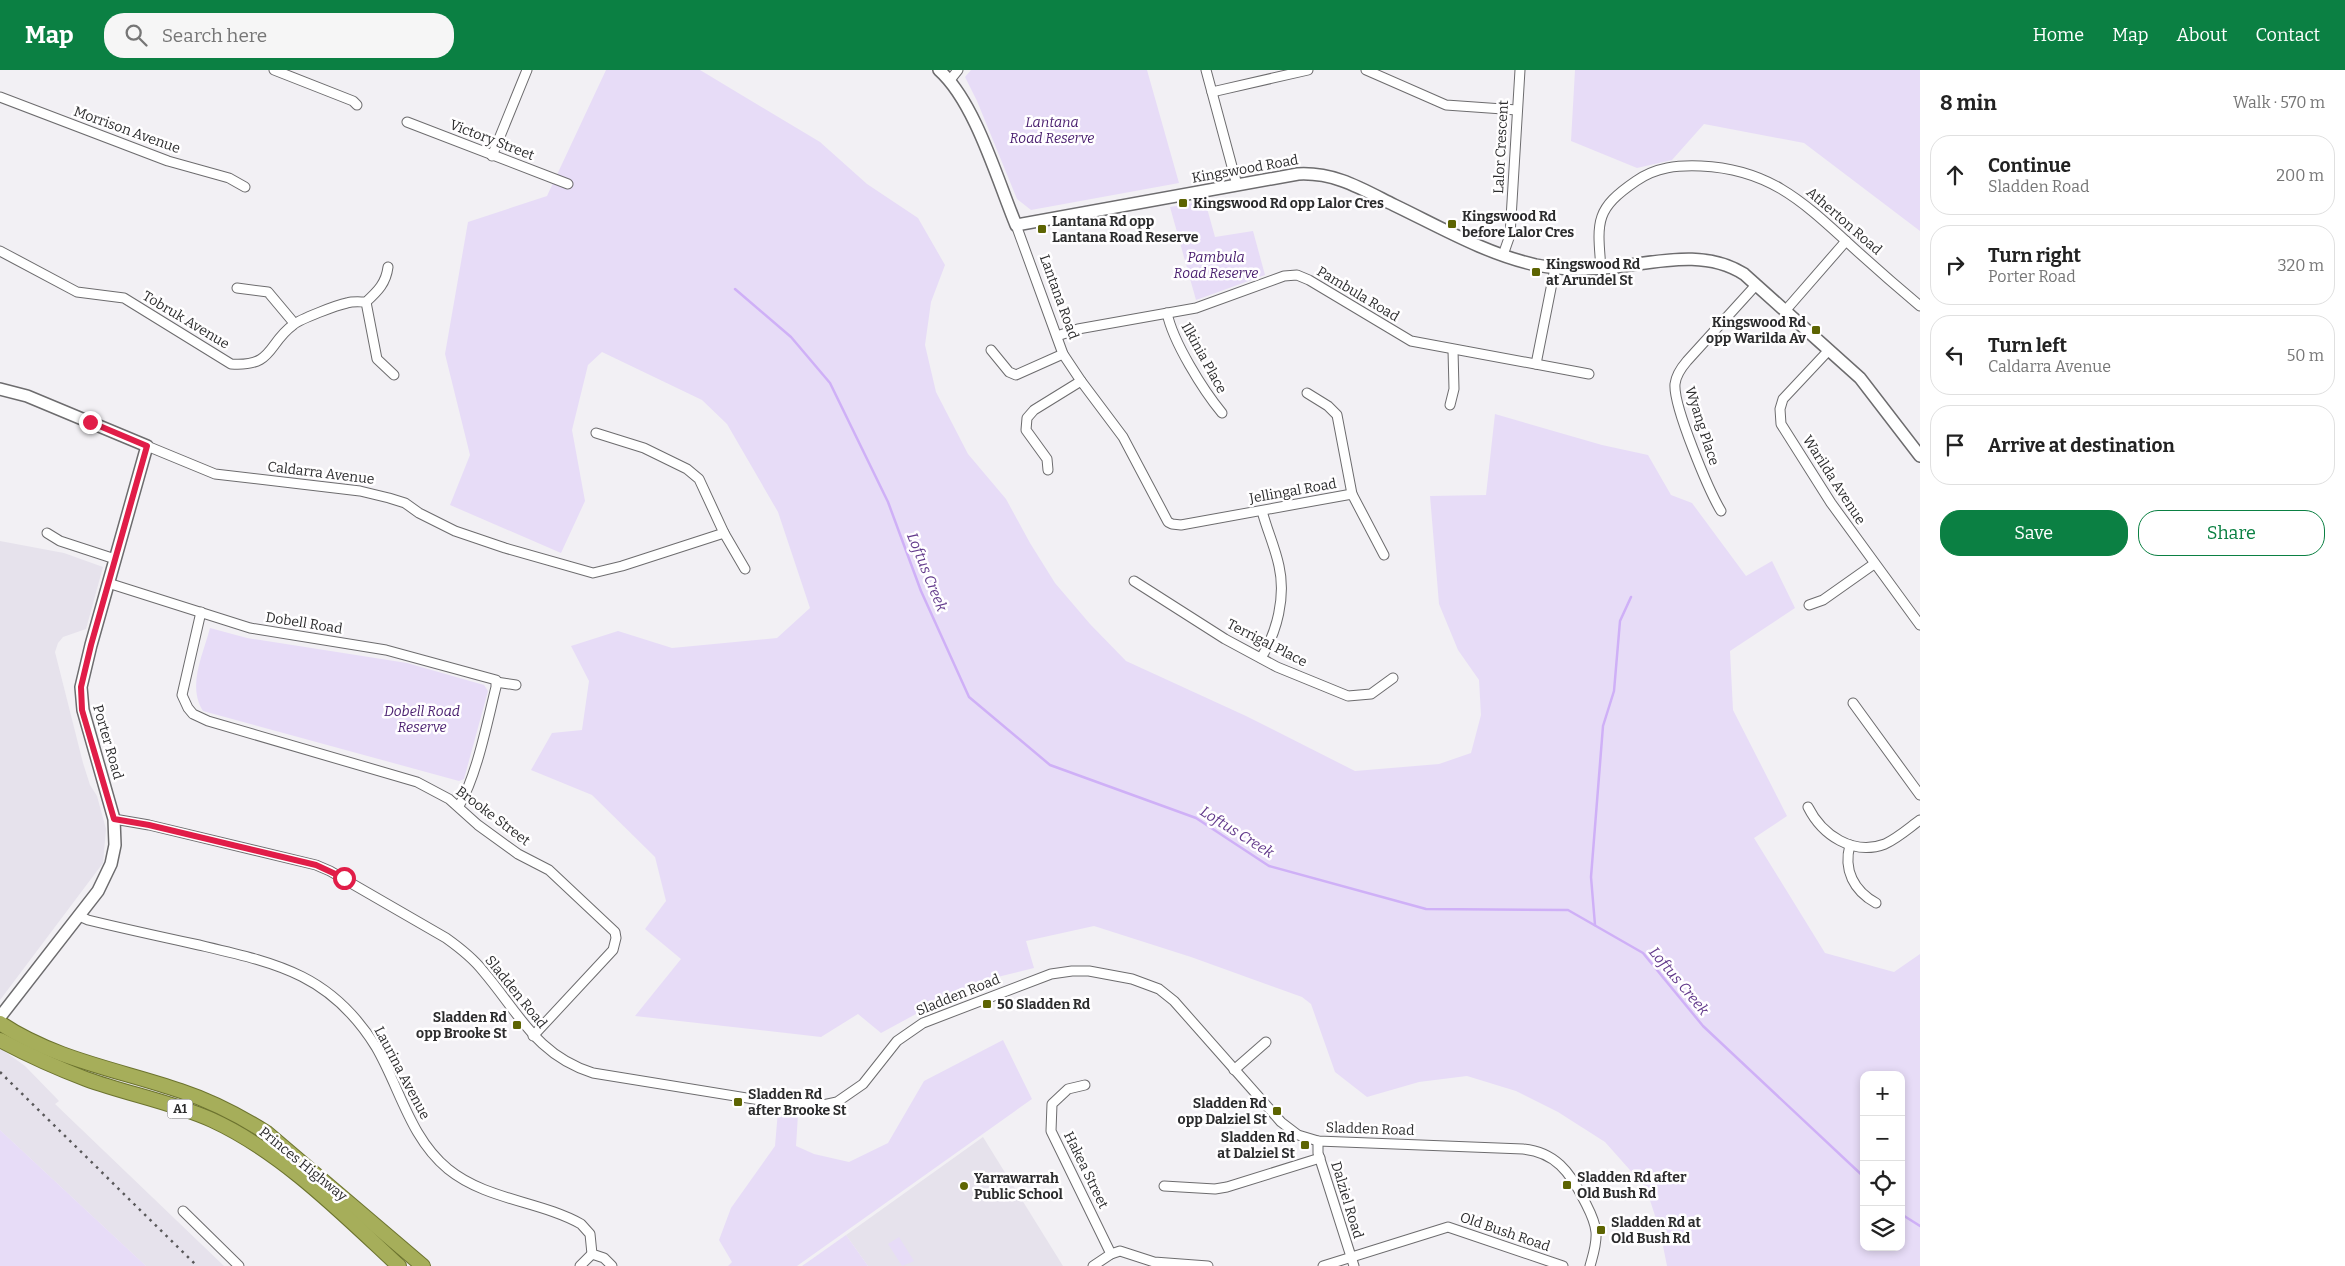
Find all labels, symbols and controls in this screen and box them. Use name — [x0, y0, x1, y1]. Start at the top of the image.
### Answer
search box — [104, 13, 454, 58]
text: Map — [25, 21, 74, 49]
icon: search — [122, 21, 150, 49]
text: Search here — [162, 24, 267, 47]
text: Home — [2033, 24, 2084, 46]
text: Map — [2112, 24, 2148, 46]
text: About — [2176, 24, 2227, 46]
text: Contact — [2255, 24, 2320, 46]
text: 8 min — [1940, 90, 1997, 116]
text: Walk · 570 m — [2233, 93, 2325, 112]
street label: Lalor Crescent — [1490, 100, 1512, 194]
street label: Morrison Avenue — [71, 103, 183, 157]
park label: Lantana Road Reserve — [1010, 114, 1094, 147]
street label: Victory Street — [447, 116, 537, 164]
street label: Kingswood Road — [1190, 151, 1300, 187]
text: Continue — [1988, 154, 2071, 177]
icon: ahead — [1941, 161, 1969, 189]
text: 200 m — [2276, 166, 2324, 185]
text: Sladden Road — [1988, 177, 2089, 196]
street label: Atherton Road — [1803, 184, 1885, 258]
place label: Kingswood Rd opp Lalor Cres — [1193, 195, 1384, 212]
marker: Kingswood Rd opp Lalor Cres — [1177, 197, 1189, 209]
place label: Kingswood Rd before Lalor Cres — [1462, 208, 1574, 241]
place label: Lantana Rd opp Lantana Road Reserve — [1052, 213, 1199, 246]
marker: Kingswood Rd before Lalor Cres — [1446, 218, 1458, 230]
marker: Lantana Rd opp Lantana Road Reserve — [1036, 223, 1048, 235]
text: Turn right — [1988, 244, 2081, 267]
park label: Pambula Road Reserve — [1174, 249, 1258, 282]
icon: right — [1941, 251, 1969, 279]
street label: Lantana Road — [1036, 252, 1082, 342]
place label: Kingswood Rd at Arundel St — [1546, 256, 1641, 289]
text: 320 m — [2277, 256, 2324, 275]
street label: Pambula Road — [1314, 263, 1402, 325]
marker: Kingswood Rd at Arundel St — [1530, 266, 1542, 278]
text: Porter Road — [1988, 267, 2076, 286]
street label: Tobruk Avenue — [139, 287, 233, 353]
place label: Kingswood Rd opp Warilda Av — [1706, 314, 1807, 347]
street label: Ilkinia Place — [1178, 320, 1230, 396]
marker: Kingswood Rd opp Warilda Av — [1810, 324, 1822, 336]
text: Turn left — [1988, 334, 2067, 357]
icon: left — [1941, 341, 1969, 369]
text: 50 m — [2287, 346, 2324, 365]
text: Caldarra Avenue — [1988, 357, 2111, 376]
street label: Wyang Place — [1681, 384, 1723, 468]
route end — [79, 411, 102, 434]
icon: arrive — [1941, 431, 1969, 459]
street label: Warilda Avenue — [1799, 432, 1869, 528]
text: Arrive at destination — [1988, 434, 2175, 457]
street label: Caldarra Avenue — [267, 458, 375, 488]
street label: Jellingal Road — [1247, 475, 1338, 507]
button: Save — [1940, 510, 2128, 556]
button: Share — [2138, 510, 2325, 556]
water label: Loftus Creek — [903, 530, 951, 615]
street label: Dobell Road — [264, 609, 344, 637]
street label: Terrigal Place — [1224, 616, 1310, 670]
street label: Porter Road — [89, 703, 127, 781]
park label: Dobell Road Reserve — [384, 703, 460, 736]
street label: Brooke Street — [453, 783, 533, 849]
water label: Loftus Creek — [1197, 802, 1278, 862]
route start — [333, 867, 356, 890]
water label: Loftus Creek — [1645, 943, 1713, 1019]
street label: Sladden Road — [481, 952, 551, 1032]
street label: Sladden Road — [914, 970, 1002, 1020]
place label: 50 Sladden Rd — [997, 996, 1091, 1013]
marker: 50 Sladden Rd — [981, 998, 993, 1010]
place label: Sladden Rd opp Brooke St — [416, 1009, 508, 1042]
marker: Sladden Rd opp Brooke St — [511, 1019, 523, 1031]
street label: Laurina Avenue — [370, 1024, 434, 1122]
map controls — [1860, 1071, 1905, 1251]
button: + — [1860, 1071, 1905, 1116]
place label: Sladden Rd after Brooke St — [748, 1086, 847, 1119]
place label: Sladden Rd opp Dalziel St — [1178, 1095, 1268, 1128]
marker: Sladden Rd after Brooke St — [732, 1096, 744, 1108]
road number: A1 — [168, 1100, 192, 1118]
marker: Sladden Rd opp Dalziel St — [1271, 1105, 1283, 1117]
button: − — [1860, 1116, 1905, 1161]
street label: Sladden Road — [1325, 1119, 1415, 1139]
street label: Princes Highway — [256, 1123, 351, 1205]
street label: Hakea Street — [1060, 1129, 1112, 1211]
place label: Sladden Rd at Dalziel St — [1217, 1129, 1296, 1162]
marker: Sladden Rd at Dalziel St — [1299, 1139, 1311, 1151]
street label: Dalziel Road — [1327, 1159, 1367, 1241]
button: locate — [1860, 1161, 1905, 1206]
place label: Sladden Rd after Old Bush Rd — [1577, 1169, 1687, 1202]
place label: Yarrawarrah Public School — [974, 1170, 1064, 1203]
marker: Sladden Rd after Old Bush Rd — [1561, 1179, 1573, 1191]
marker: Yarrawarrah Public School — [958, 1180, 970, 1192]
button: layers — [1860, 1206, 1905, 1251]
street label: Old Bush Road — [1458, 1209, 1552, 1255]
place label: Sladden Rd at Old Bush Rd — [1611, 1214, 1702, 1247]
marker: Sladden Rd at Old Bush Rd — [1595, 1224, 1607, 1236]

